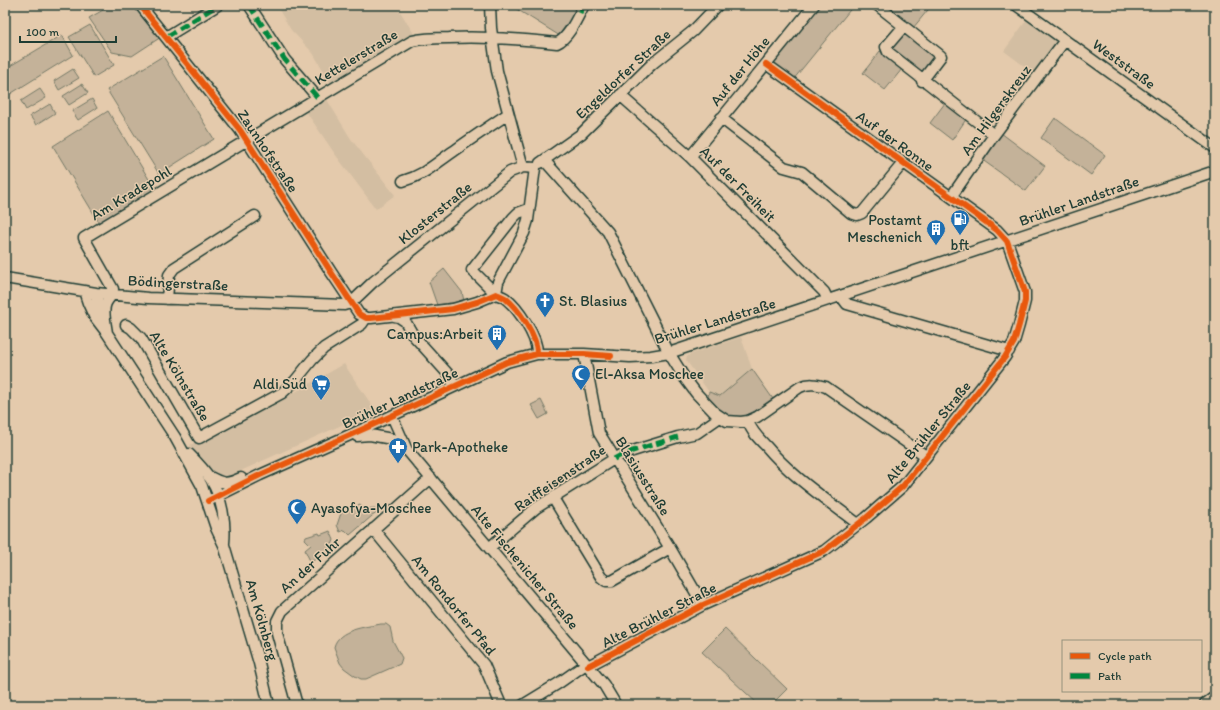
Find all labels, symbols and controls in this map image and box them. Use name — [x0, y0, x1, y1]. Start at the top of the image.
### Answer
scale bar — [20, 18, 116, 44]
text: 100 m — [26, 25, 59, 39]
street label: Kettelerstraße — [311, 25, 401, 89]
street label: Engeldorfer Straße — [572, 25, 674, 123]
street label: Auf der Höhe — [706, 32, 774, 110]
street label: Weststraße — [1089, 35, 1159, 93]
street label: Am Hilgerskreuz — [957, 61, 1035, 159]
street label: Zaunhofstraße — [234, 106, 302, 196]
street label: Auf der Ronne — [853, 107, 937, 175]
street label: Auf der Freiheit — [696, 142, 780, 226]
street label: Am Kradepohl — [87, 161, 175, 224]
street label: Brühler Landstraße — [1017, 172, 1141, 230]
street label: Klosterstraße — [395, 178, 475, 248]
fuel station icon: bft — [949, 208, 971, 236]
place label: Postamt Meschenich — [847, 211, 922, 246]
building icon: Postamt Meschenich — [925, 218, 947, 246]
place label: bft — [951, 236, 969, 254]
street label: Bödingerstraße — [127, 271, 229, 295]
church icon: St. Blasius — [534, 290, 556, 318]
place label: St. Blasius — [559, 292, 628, 310]
street label: Brühler Landstraße — [652, 294, 778, 348]
building icon: Campus:Arbeit — [486, 323, 508, 351]
place label: Campus:Arbeit — [387, 325, 483, 343]
street label: Alte Kölnstraße — [146, 328, 214, 424]
street label: Brühler Landstraße — [339, 363, 461, 433]
mosque icon: El-Aksa Moschee — [570, 363, 592, 391]
place label: El-Aksa Moschee — [595, 365, 704, 383]
supermarket icon: Aldi Süd — [310, 373, 332, 401]
place label: Aldi Süd — [253, 375, 307, 393]
street label: Alte Brühler Straße — [881, 377, 975, 487]
street label: Blasiusstraße — [612, 433, 674, 519]
pharmacy icon: Park-Apotheke — [387, 436, 409, 464]
place label: Park-Apotheke — [412, 438, 508, 456]
street label: Raiffeisenstraße — [511, 441, 609, 515]
mosque icon: Ayasofya-Moschee — [286, 497, 308, 525]
place label: Ayasofya-Moschee — [311, 499, 432, 517]
street label: Alte Fischenicher Straße — [467, 501, 583, 633]
street label: An der Fuhr — [276, 533, 344, 597]
street label: Am Rondorfer Pfad — [408, 551, 500, 659]
street label: Am Kölnberg — [242, 577, 282, 663]
street label: Alte Brühler Straße — [599, 578, 719, 652]
legend — [1062, 640, 1202, 692]
text: Cycle path — [1098, 649, 1152, 663]
text: Path — [1098, 669, 1121, 683]

